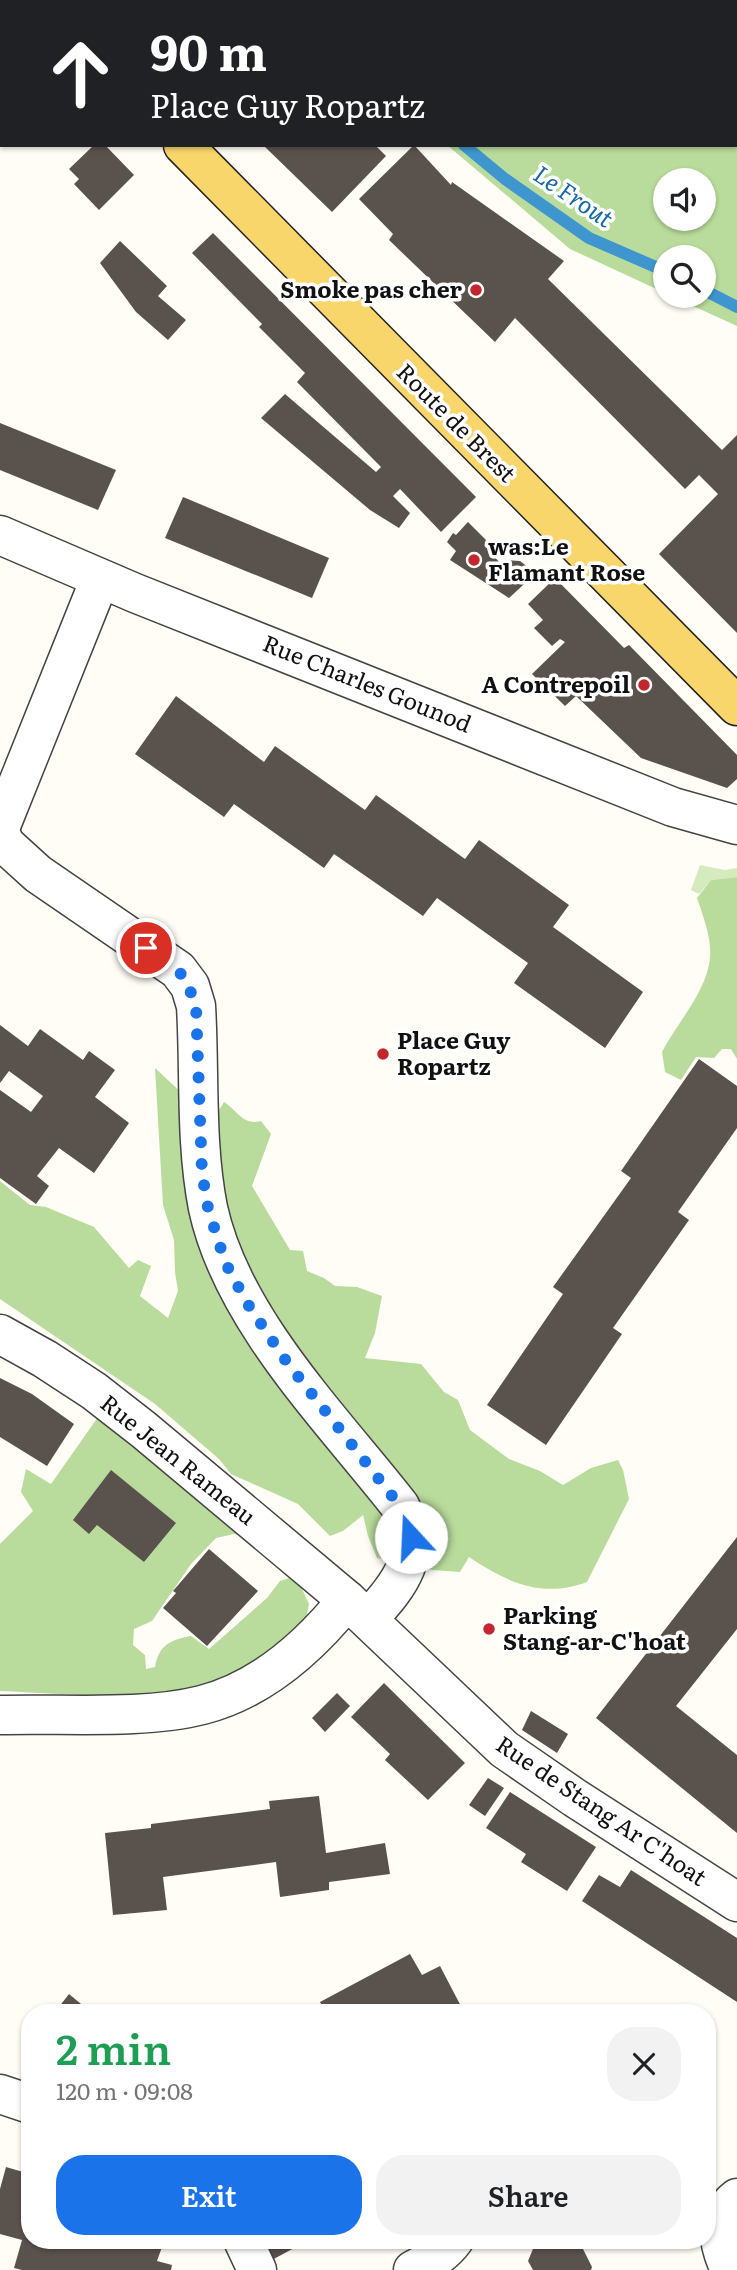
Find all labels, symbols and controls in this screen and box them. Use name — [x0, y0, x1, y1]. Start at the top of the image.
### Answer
text: 90 m — [150, 13, 267, 86]
icon: ahead — [35, 28, 126, 119]
text: Place Guy Ropartz — [150, 80, 425, 128]
water label: Le Frout — [527, 155, 622, 235]
map controls — [653, 168, 716, 308]
button: sound — [653, 168, 716, 231]
button: search — [653, 245, 716, 308]
place label: Smoke pas cher — [280, 271, 463, 305]
marker: Smoke pas cher — [468, 282, 484, 298]
street label: Route de Brest — [390, 354, 525, 489]
place label: was:Le Flamant Rose — [488, 528, 645, 588]
marker: was:Le Flamant Rose — [466, 552, 482, 568]
street label: Rue Charles Gounod — [258, 625, 477, 740]
place label: A Contrepoil — [481, 666, 630, 700]
marker: A Contrepoil — [636, 677, 652, 693]
pin — [116, 918, 176, 978]
icon: arrive — [127, 929, 165, 967]
place label: Place Guy Ropartz — [397, 1022, 510, 1082]
marker: Place Guy Ropartz — [375, 1046, 391, 1062]
street label: Rue Jean Rameau — [94, 1385, 264, 1532]
position arrow — [374, 1500, 448, 1574]
place label: Parking Stang-ar-C'hoat — [503, 1597, 686, 1657]
marker: Parking Stang-ar-C'hoat — [481, 1621, 497, 1637]
street label: Rue de Stang Ar C'hoat — [490, 1726, 715, 1893]
text: 2 min — [56, 2016, 171, 2078]
button: close — [607, 2027, 681, 2101]
text: 120 m · 09:08 — [56, 2073, 193, 2107]
button: Exit — [56, 2155, 362, 2235]
button: Share — [376, 2155, 681, 2235]

